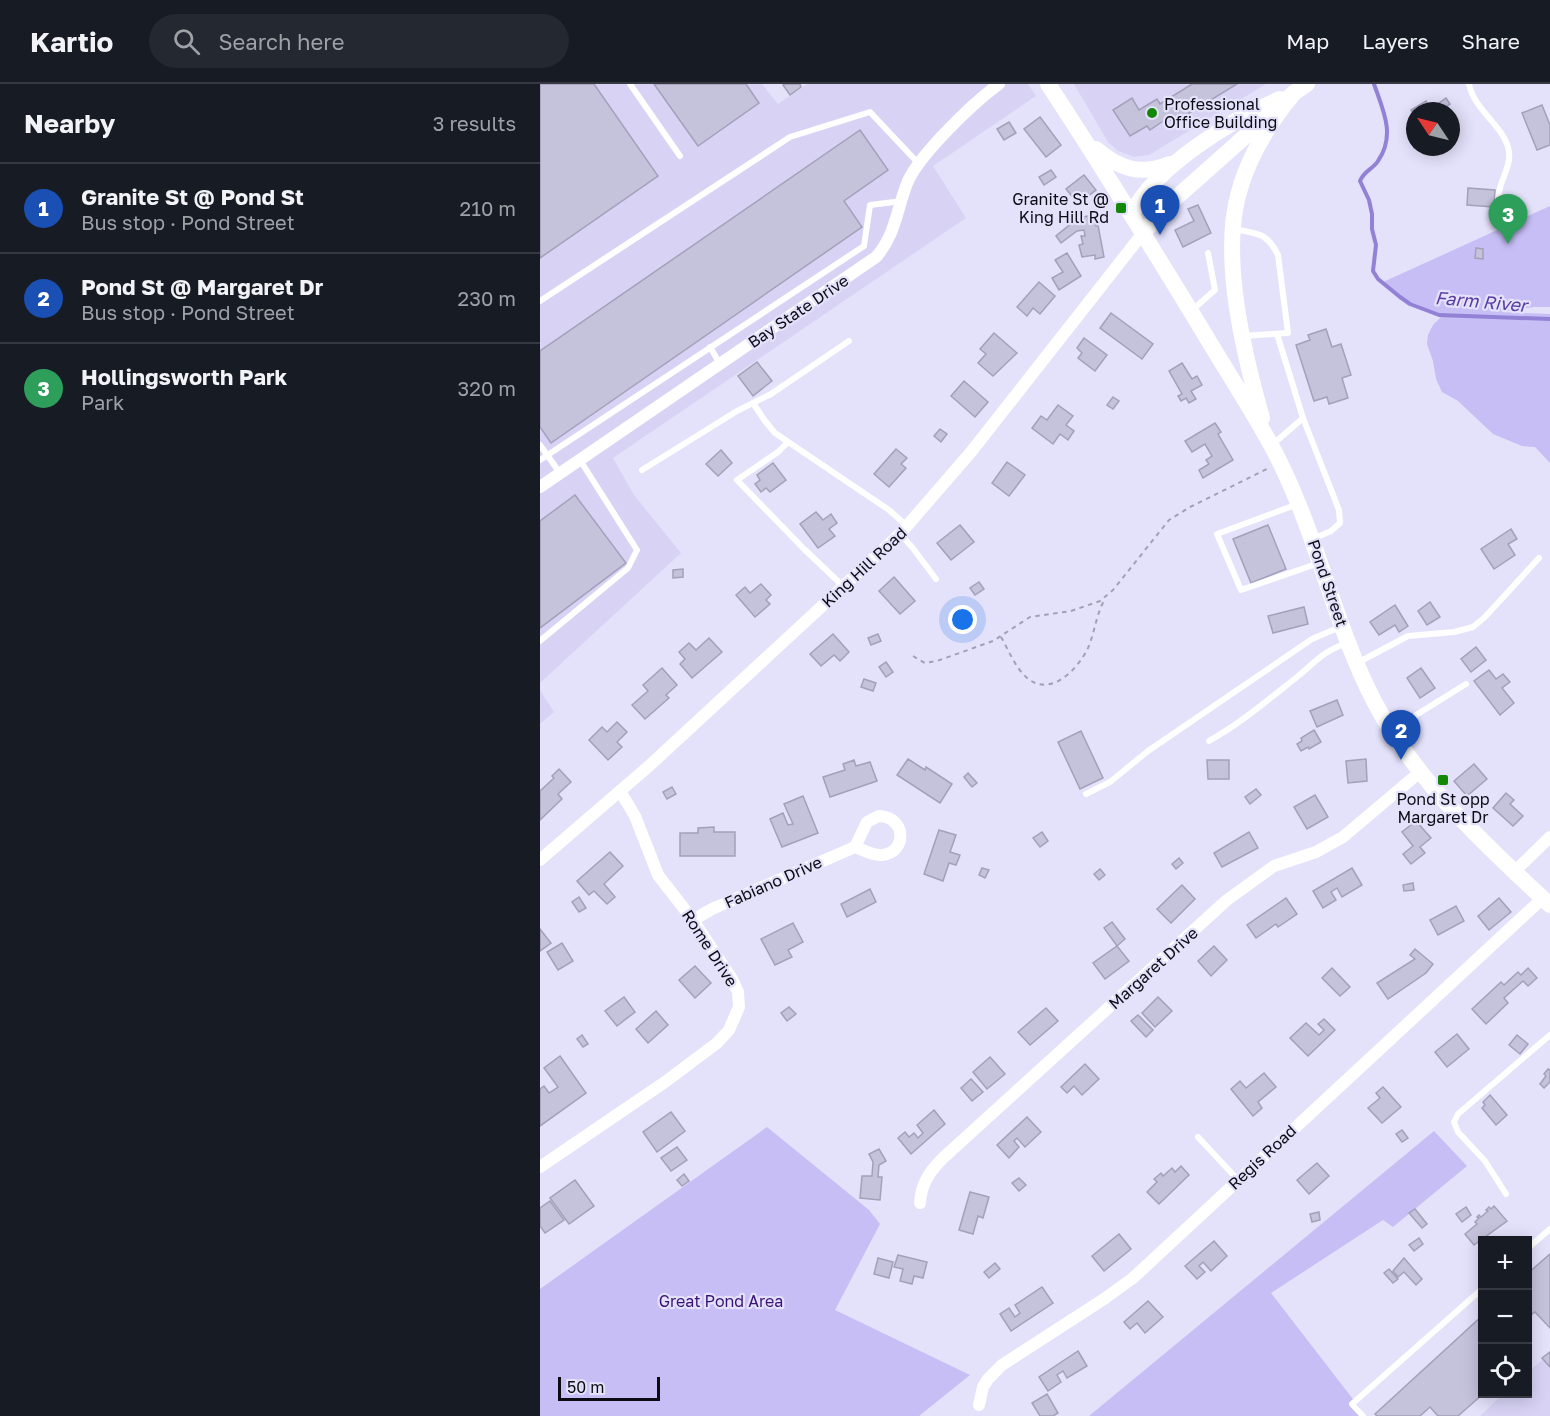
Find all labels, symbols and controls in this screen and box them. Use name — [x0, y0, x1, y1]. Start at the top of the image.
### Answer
search box — [149, 14, 569, 68]
text: Kartio — [30, 25, 113, 58]
icon: search — [170, 25, 203, 58]
text: Search here — [218, 28, 344, 55]
text: Map — [1286, 28, 1329, 54]
text: Layers — [1362, 28, 1429, 54]
text: Share — [1462, 28, 1520, 54]
place label: Professional Office Building — [1164, 94, 1277, 132]
north arrow — [1406, 102, 1460, 156]
marker: Professional Office Building — [1145, 106, 1159, 120]
text: Nearby — [24, 108, 115, 139]
text: 3 results — [433, 111, 516, 135]
text: Granite St @ Pond St — [81, 183, 304, 210]
pin: 1 — [1140, 186, 1180, 235]
place label: Granite St @ King Hill Rd — [1012, 189, 1109, 227]
pin: 3 — [1488, 194, 1528, 244]
text: 1 — [38, 196, 49, 220]
text: 210 m — [460, 196, 516, 220]
marker: Granite St @ King Hill Rd — [1114, 201, 1128, 215]
text: Bus stop · Pond Street — [81, 210, 295, 234]
street label: Bay State Drive — [744, 270, 852, 352]
text: Pond St @ Margaret Dr — [81, 273, 323, 300]
text: 2 — [37, 286, 50, 310]
text: 230 m — [458, 286, 516, 310]
water label: Farm River — [1434, 286, 1531, 316]
text: Bus stop · Pond Street — [81, 300, 295, 324]
text: Hollingsworth Park — [81, 363, 287, 390]
text: 3 — [37, 376, 50, 400]
text: 320 m — [458, 376, 516, 400]
text: Park — [81, 390, 124, 414]
street label: King Hill Road — [817, 523, 911, 611]
street label: Pond Street — [1304, 537, 1352, 629]
your location — [948, 605, 977, 634]
pin: 2 — [1382, 710, 1420, 760]
marker: Pond St opp Margaret Dr — [1436, 773, 1450, 787]
place label: Pond St opp Margaret Dr — [1396, 789, 1490, 827]
street label: Fabiano Drive — [721, 852, 825, 912]
street label: Rome Drive — [678, 906, 742, 990]
street label: Margaret Drive — [1104, 923, 1202, 1013]
street label: Regis Road — [1224, 1120, 1300, 1194]
map controls — [1478, 1236, 1532, 1398]
button: + — [1478, 1236, 1532, 1290]
button: − — [1478, 1290, 1532, 1344]
park label: Great Pond Area — [659, 1291, 783, 1311]
button: locate — [1478, 1344, 1532, 1398]
scale bar — [558, 1374, 660, 1402]
text: 50 m — [567, 1377, 604, 1397]

